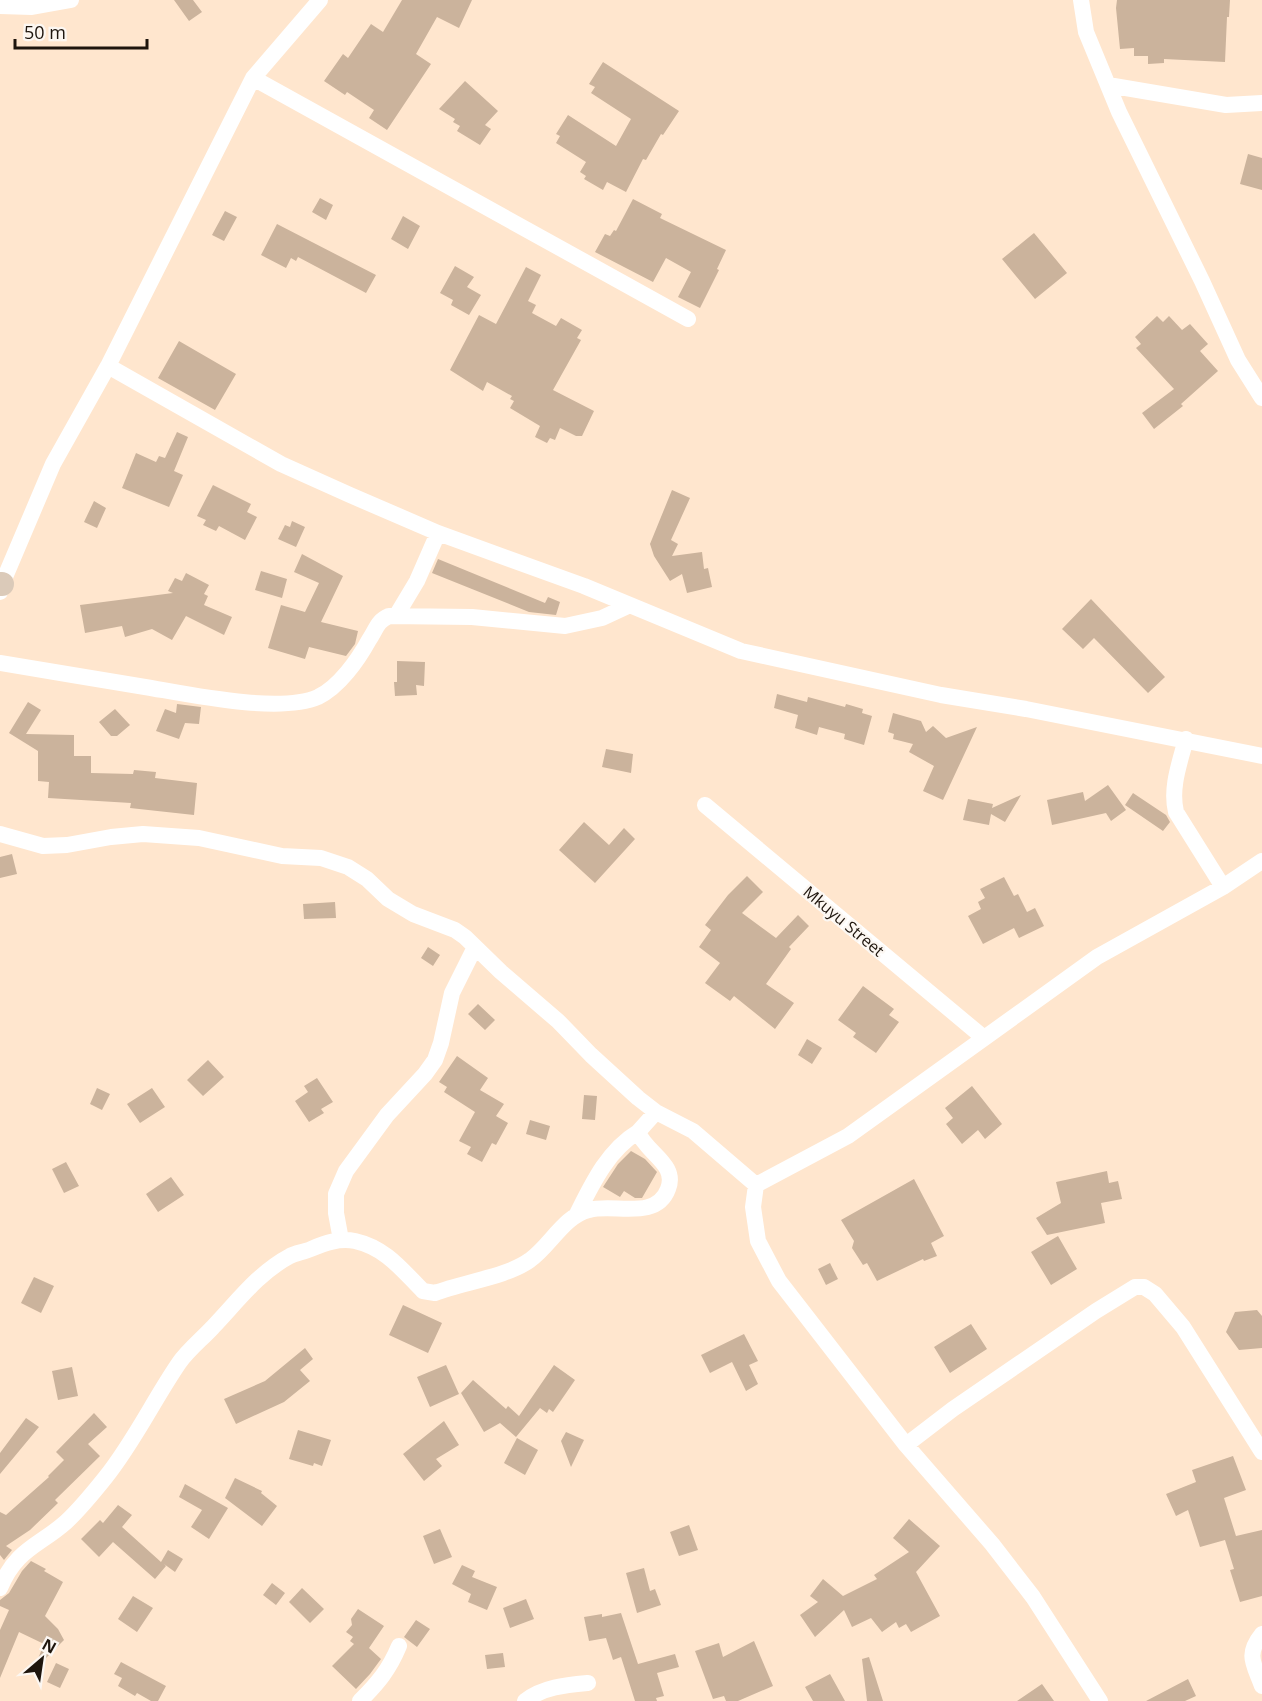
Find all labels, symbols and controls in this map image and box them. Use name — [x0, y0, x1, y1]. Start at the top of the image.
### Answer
scale bar — [15, 12, 147, 50]
text: 50 m — [24, 20, 66, 44]
street label: Mkuyu Street — [799, 881, 889, 962]
north arrow — [12, 1629, 72, 1689]
text: N — [38, 1633, 60, 1659]

